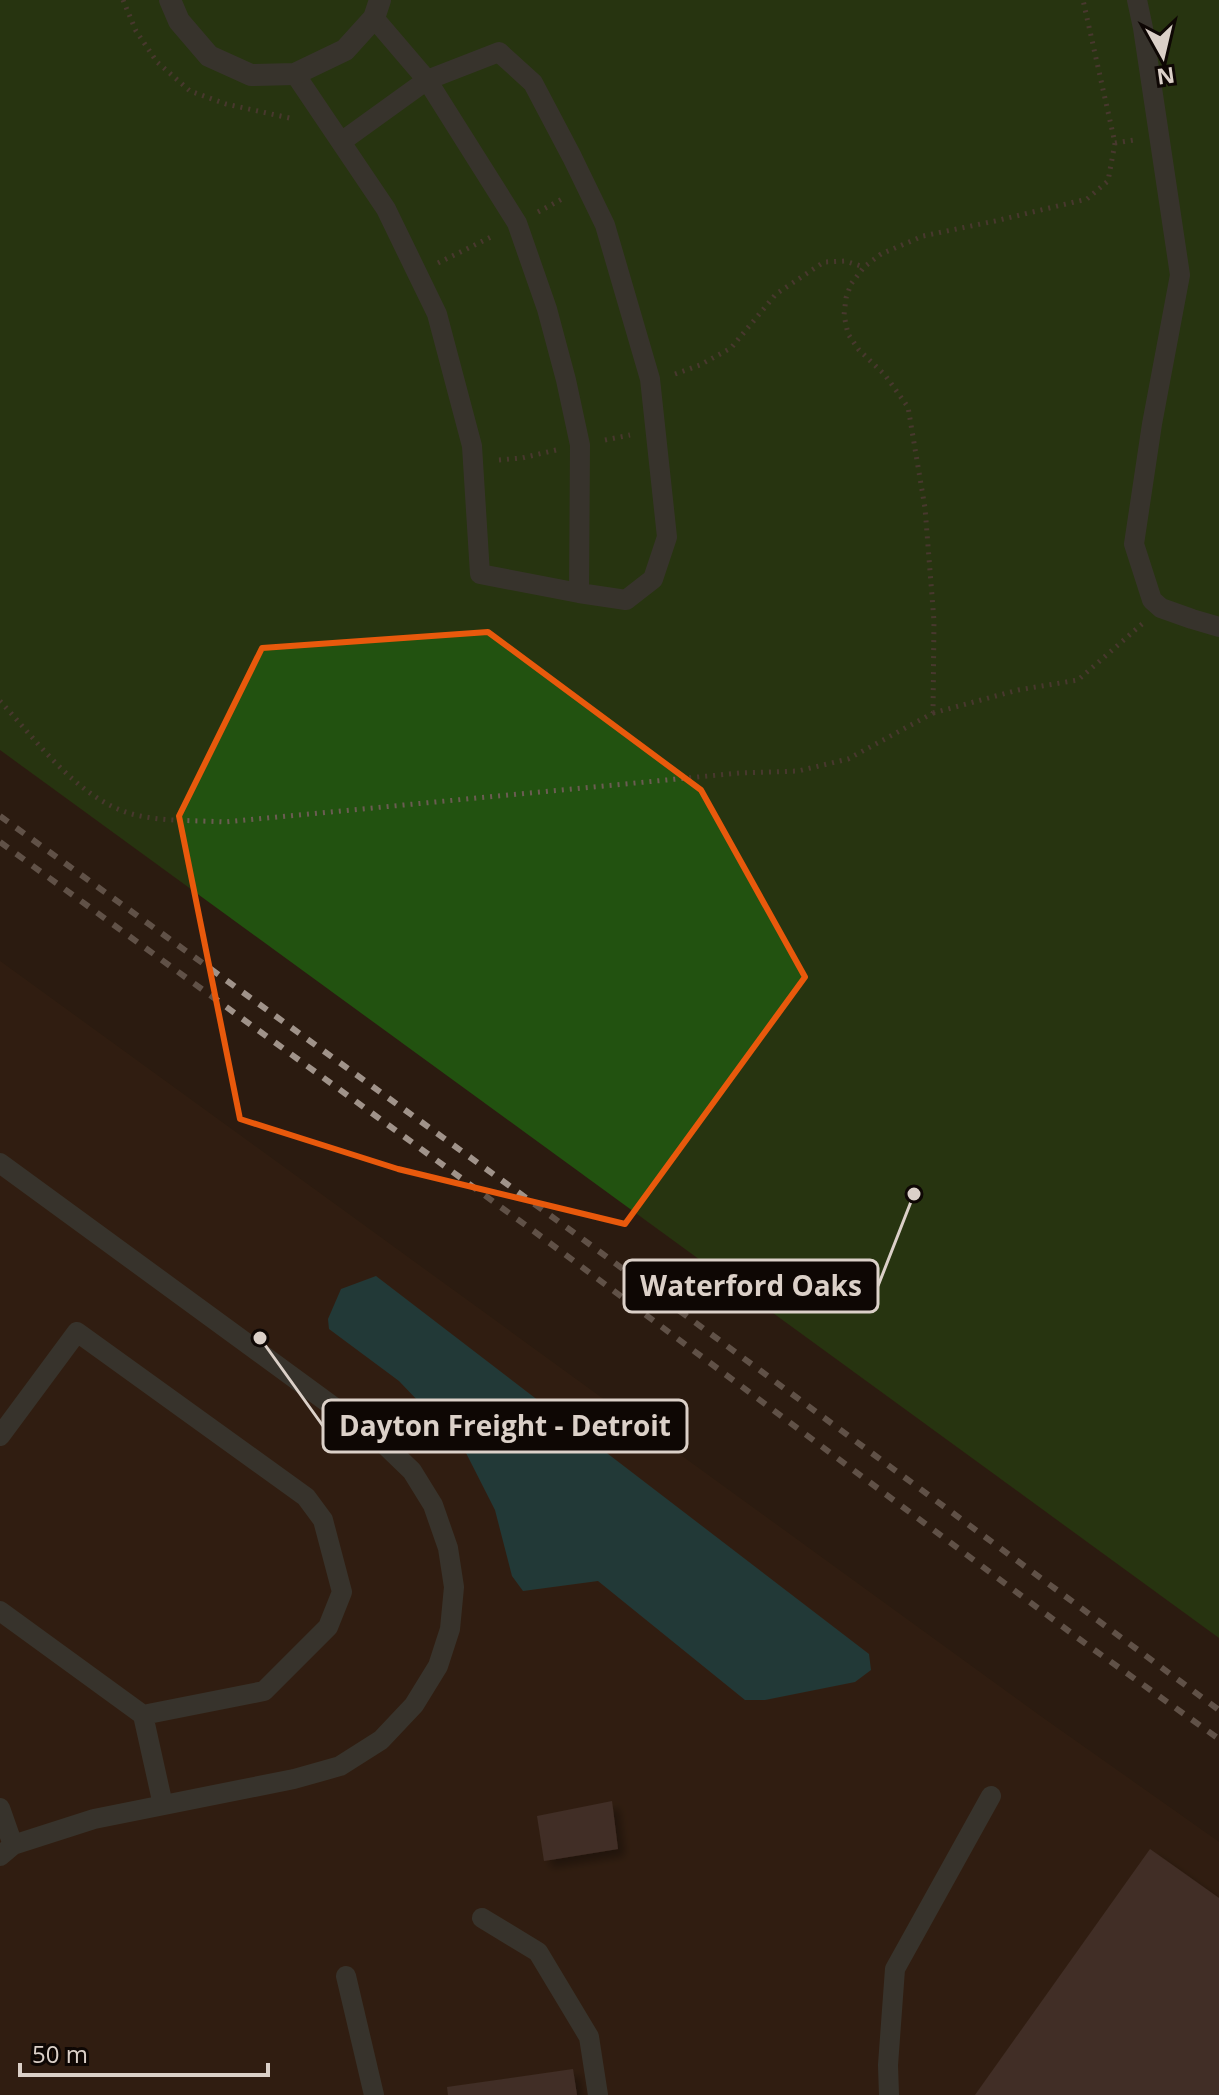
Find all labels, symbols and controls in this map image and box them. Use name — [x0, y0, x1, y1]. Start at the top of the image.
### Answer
north arrow — [1123, 16, 1203, 96]
text: N — [1155, 61, 1177, 93]
callout: Waterford Oaks — [624, 1260, 878, 1312]
text: Waterford Oaks — [640, 1266, 862, 1304]
callout: Dayton Freight - Detroit — [323, 1400, 687, 1452]
text: Dayton Freight - Detroit — [339, 1406, 671, 1444]
scale bar — [20, 2027, 268, 2077]
text: 50 m — [32, 2037, 88, 2070]

